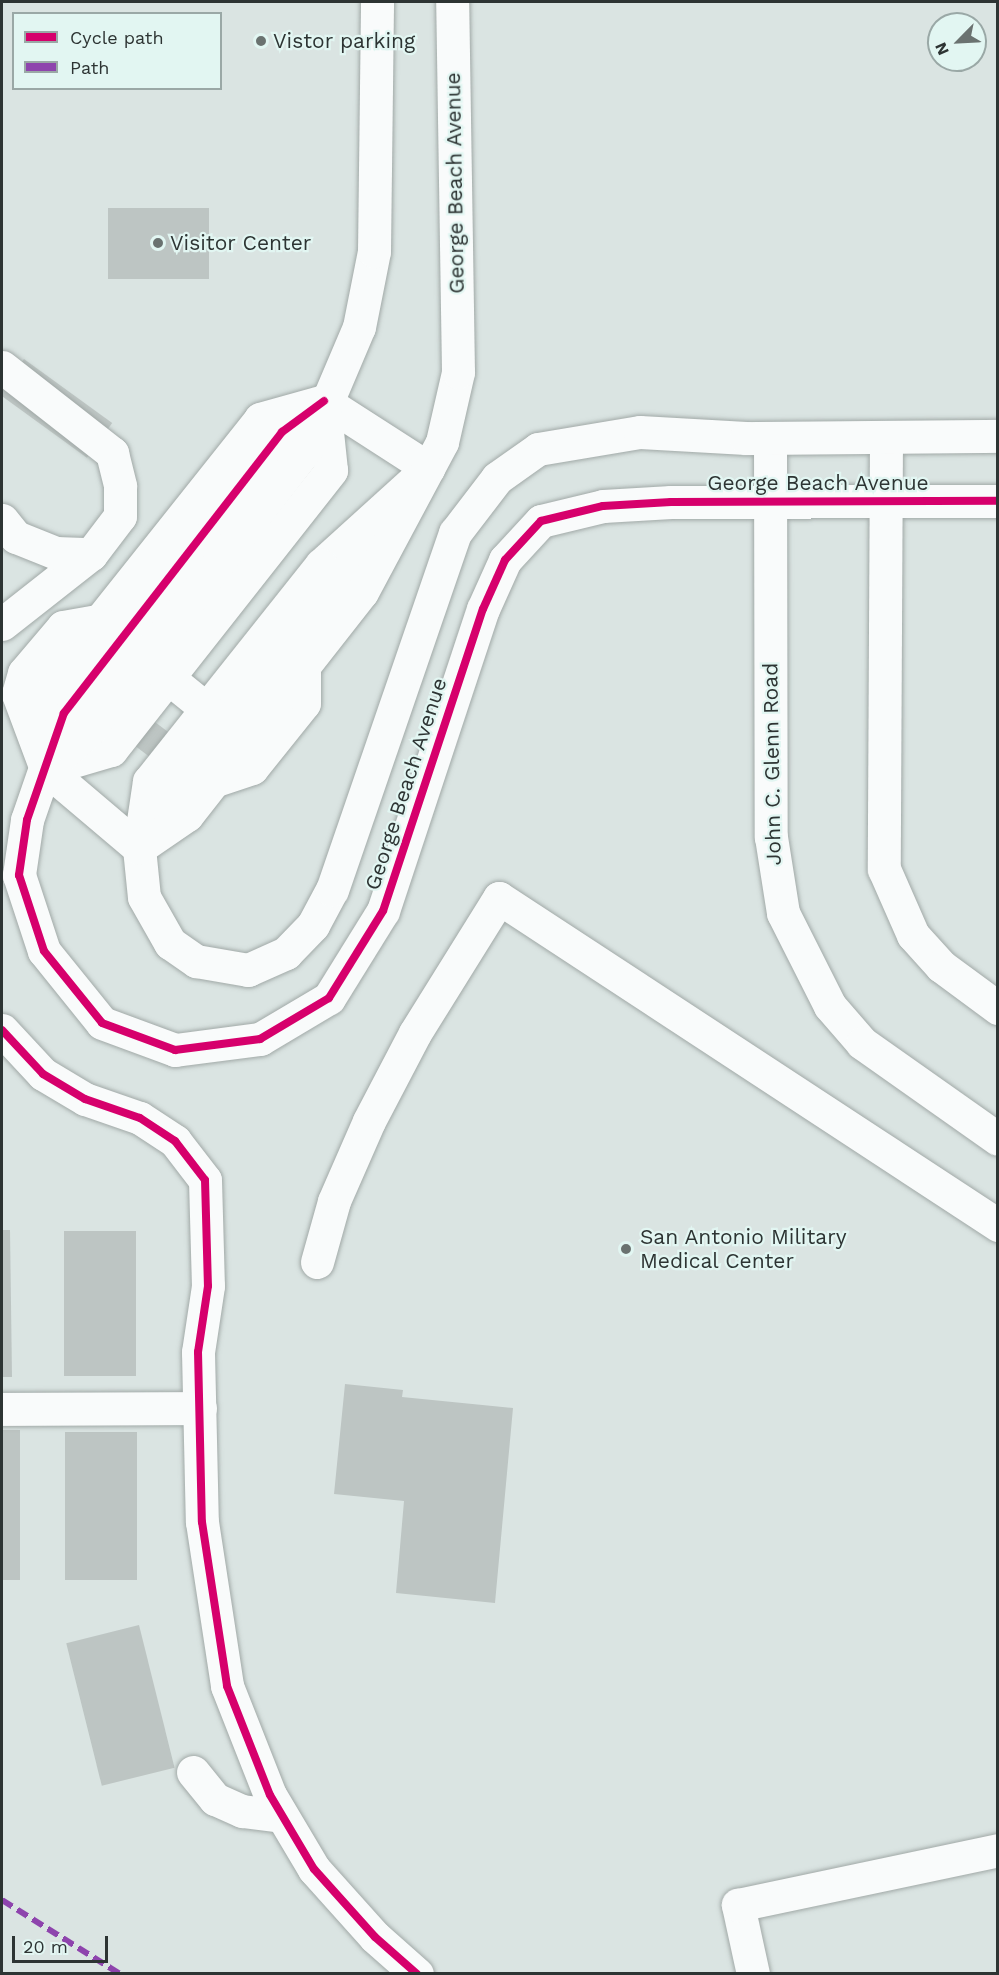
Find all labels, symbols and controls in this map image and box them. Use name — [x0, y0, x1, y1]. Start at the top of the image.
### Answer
legend — [12, 12, 222, 90]
north arrow — [927, 12, 987, 72]
text: Cycle path — [70, 27, 164, 48]
place label: Vistor parking — [273, 28, 416, 54]
marker: Vistor parking — [254, 34, 268, 48]
text: N — [931, 39, 953, 58]
text: Path — [70, 57, 110, 78]
street label: George Beach Avenue — [440, 72, 470, 294]
place label: Visitor Center — [170, 230, 312, 256]
marker: Visitor Center — [151, 236, 165, 250]
street label: George Beach Avenue — [707, 470, 929, 496]
street label: John C. Glenn Road — [758, 662, 786, 866]
street label: George Beach Avenue — [360, 674, 452, 894]
place label: San Antonio Military Medical Center — [640, 1224, 847, 1274]
marker: San Antonio Military Medical Center — [617, 1240, 635, 1258]
scale bar — [15, 1924, 111, 1962]
text: 20 m — [23, 1936, 68, 1957]

